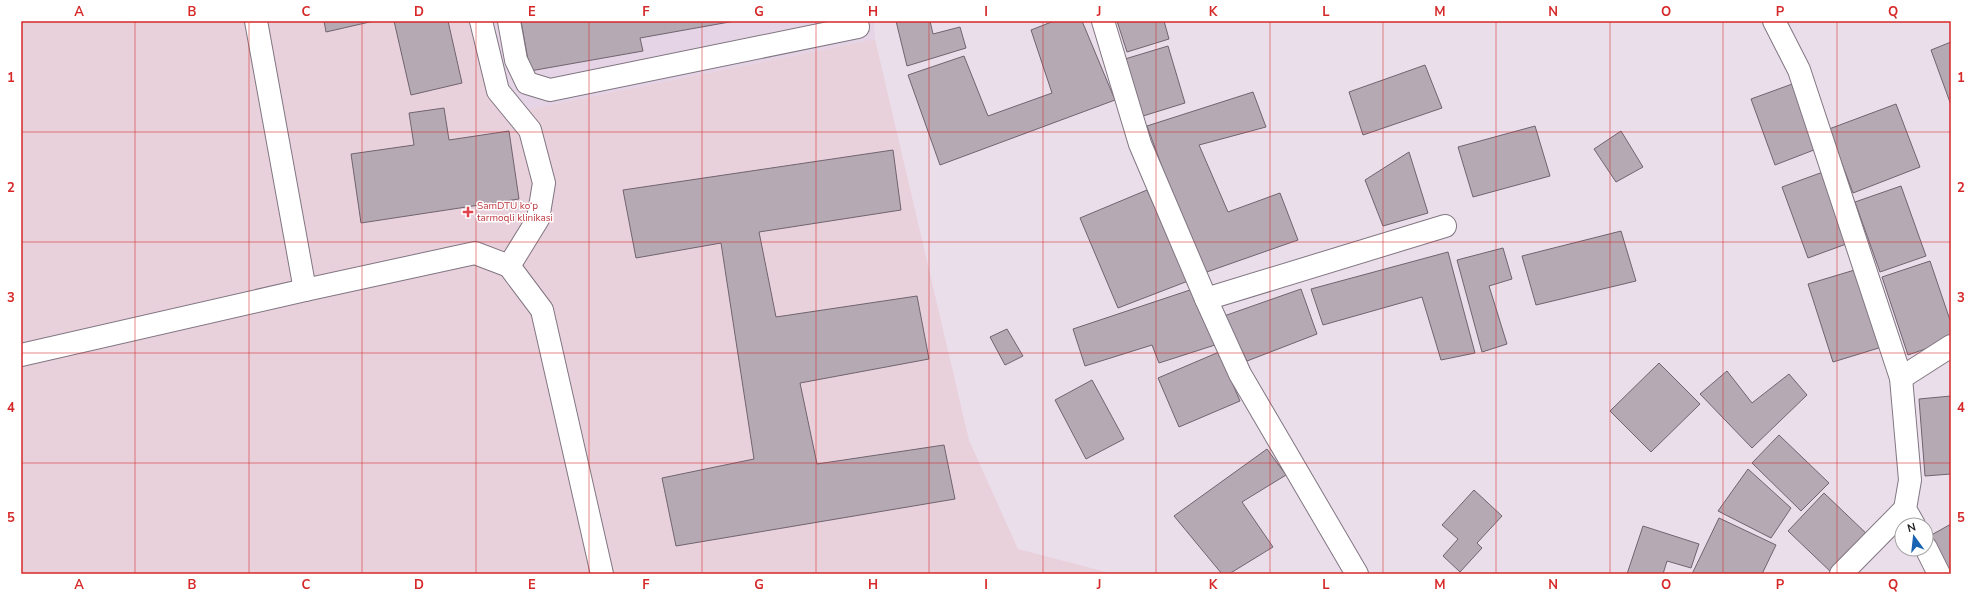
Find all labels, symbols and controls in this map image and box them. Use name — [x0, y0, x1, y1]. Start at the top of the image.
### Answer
text: A — [74, 3, 84, 21]
text: B — [188, 3, 197, 21]
text: C — [302, 3, 311, 21]
text: D — [414, 3, 424, 21]
text: E — [528, 3, 536, 21]
text: F — [642, 3, 650, 21]
text: G — [754, 3, 764, 21]
text: H — [868, 3, 878, 21]
text: I — [984, 3, 988, 21]
text: J — [1096, 3, 1101, 21]
text: K — [1209, 3, 1218, 21]
text: L — [1322, 3, 1330, 21]
text: M — [1434, 3, 1446, 21]
text: N — [1548, 3, 1558, 21]
text: O — [1661, 3, 1671, 21]
text: P — [1776, 3, 1785, 21]
text: Q — [1888, 3, 1898, 21]
text: 1 — [7, 69, 15, 87]
text: 1 — [1957, 69, 1965, 87]
text: 2 — [7, 179, 15, 197]
text: 2 — [1957, 179, 1965, 197]
place label: SamDTU ko‘p tarmoqli klinikasi — [477, 199, 553, 225]
marker: SamDTU ko‘p tarmoqli klinikasi — [462, 206, 474, 218]
text: 3 — [7, 289, 15, 307]
text: 3 — [1957, 289, 1965, 307]
text: 4 — [7, 399, 15, 417]
text: 4 — [1957, 399, 1965, 417]
text: 5 — [7, 509, 15, 527]
text: 5 — [1957, 509, 1965, 527]
north arrow — [1894, 517, 1934, 557]
text: N — [1906, 520, 1917, 536]
text: A — [74, 576, 84, 594]
text: B — [188, 576, 197, 594]
text: C — [302, 576, 311, 594]
text: D — [414, 576, 424, 594]
text: E — [528, 576, 536, 594]
text: F — [642, 576, 650, 594]
text: G — [754, 576, 764, 594]
text: H — [868, 576, 878, 594]
text: I — [984, 576, 988, 594]
text: J — [1096, 576, 1101, 594]
text: K — [1209, 576, 1218, 594]
text: L — [1322, 576, 1330, 594]
text: M — [1434, 576, 1446, 594]
text: N — [1548, 576, 1558, 594]
text: O — [1661, 576, 1671, 594]
text: P — [1776, 576, 1785, 594]
text: Q — [1888, 576, 1898, 594]

